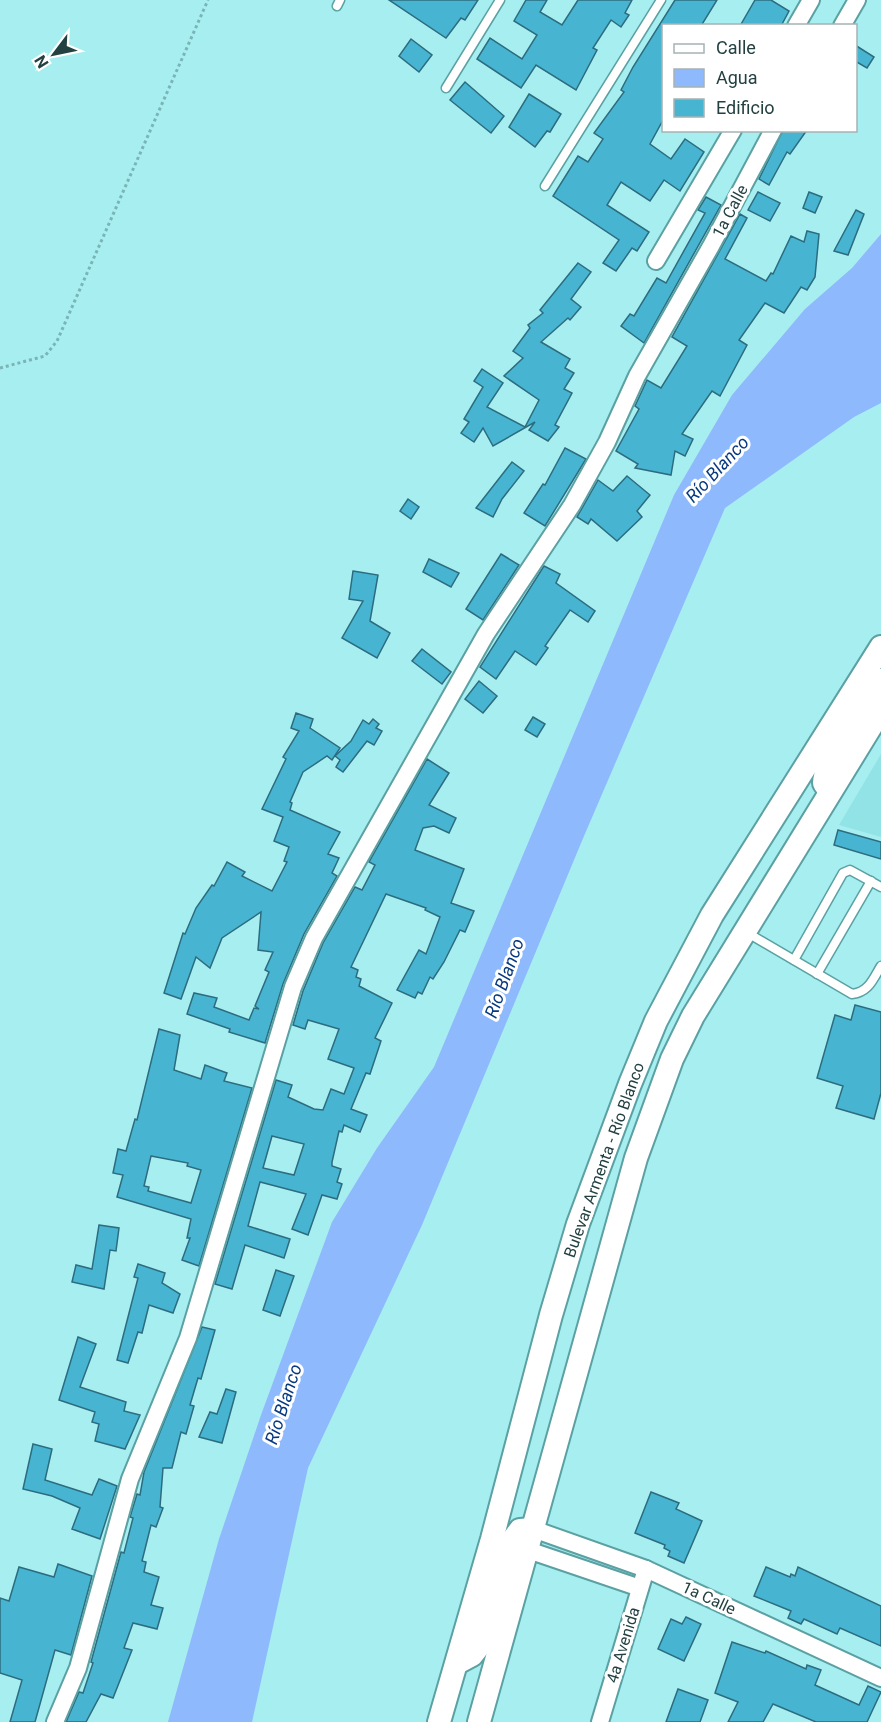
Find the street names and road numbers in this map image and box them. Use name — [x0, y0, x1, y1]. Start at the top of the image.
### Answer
street label: 1a Calle — [708, 181, 752, 241]
street label: Bulevar Armenta - Río Blanco — [560, 1060, 648, 1260]
street label: 1a Calle — [679, 1577, 739, 1619]
street label: 4a Avenida — [602, 1605, 644, 1685]

